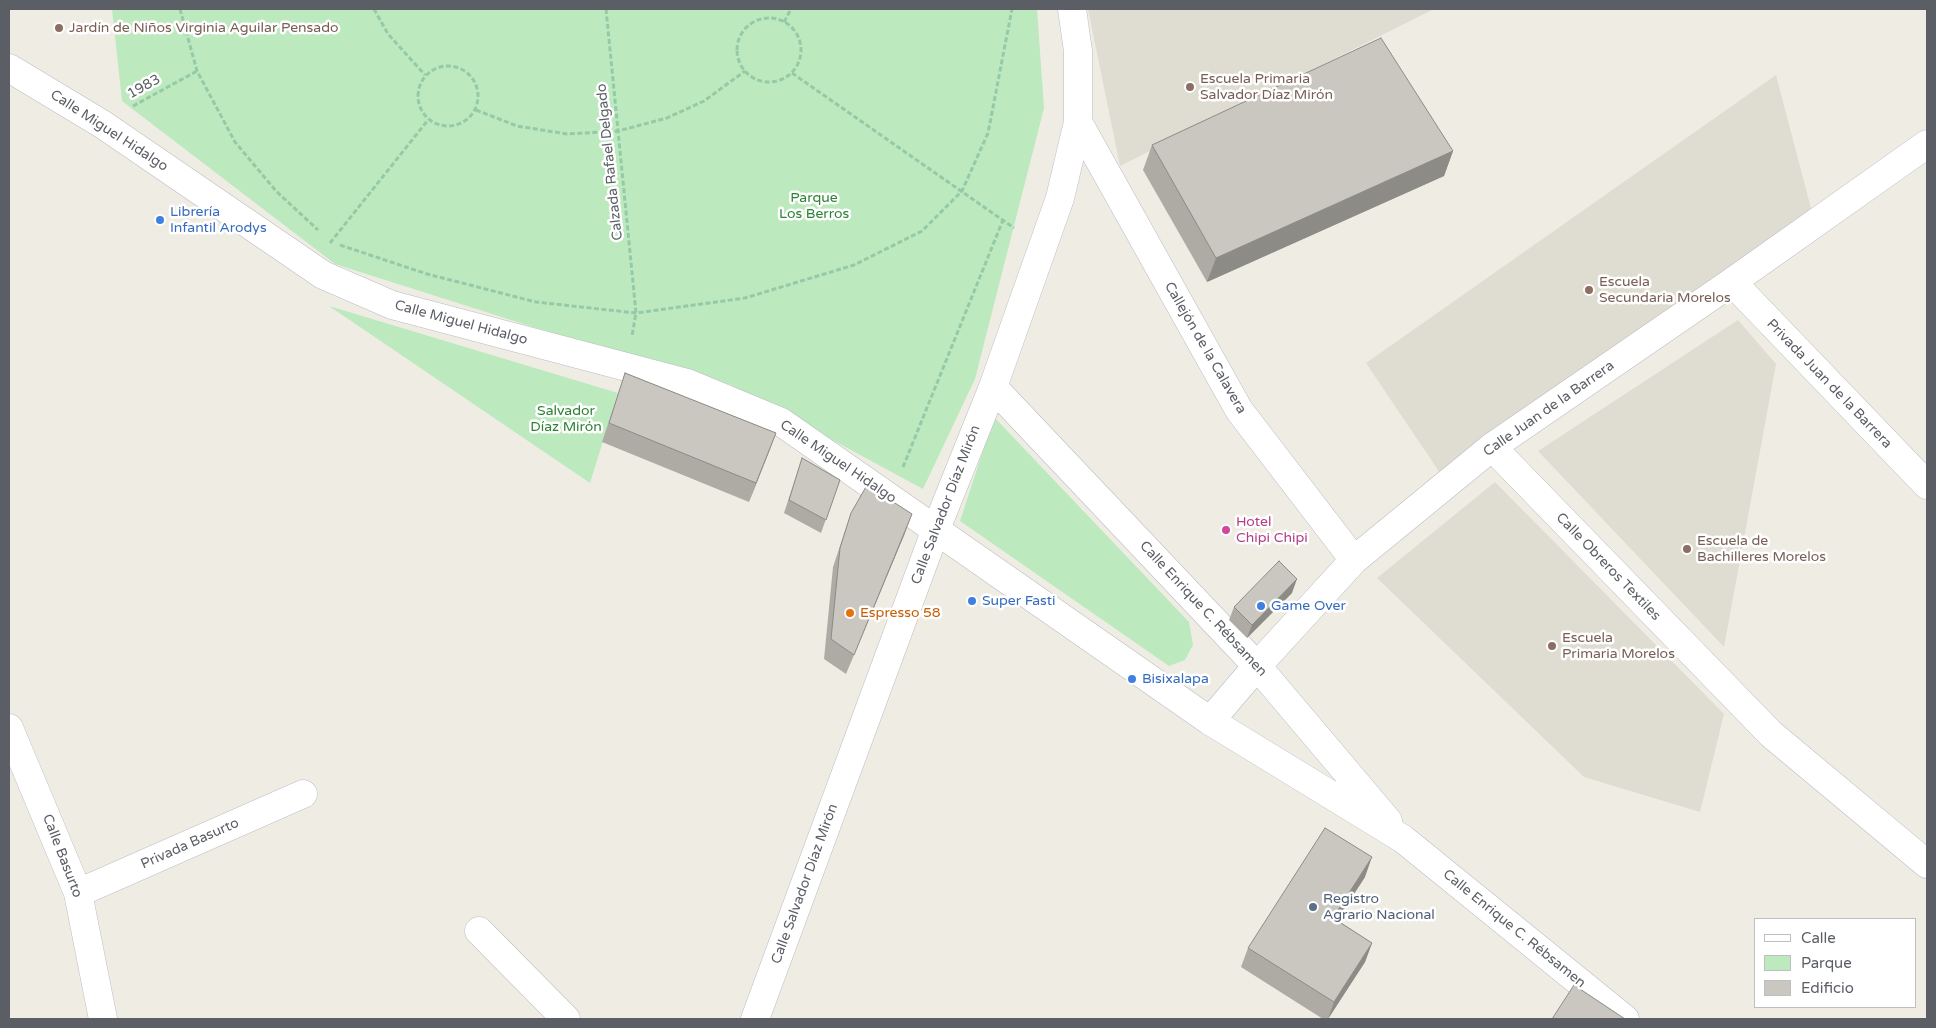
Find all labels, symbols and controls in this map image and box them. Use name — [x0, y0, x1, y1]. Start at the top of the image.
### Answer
place label: Jardín de Niños Virginia Aguilar Pensado — [69, 20, 339, 36]
marker: Jardín de Niños Virginia Aguilar Pensado — [53, 22, 65, 34]
street label: 1983 — [125, 71, 163, 103]
place label: Escuela Primaria Salvador Díaz Mirón — [1200, 71, 1333, 104]
marker: Escuela Primaria Salvador Díaz Mirón — [1184, 81, 1196, 93]
street label: Calzada Rafael Delgado — [593, 83, 627, 241]
street label: Calle Miguel Hidalgo — [47, 87, 171, 175]
park label: Parque Los Berros — [779, 190, 849, 222]
place label: Librería Infantil Arodys — [170, 204, 267, 236]
marker: Librería Infantil Arodys — [154, 214, 166, 226]
place label: Escuela Secundaria Morelos — [1599, 274, 1731, 306]
street label: Callejón de la Calavera — [1160, 279, 1250, 417]
marker: Escuela Secundaria Morelos — [1583, 284, 1595, 296]
street label: Calle Miguel Hidalgo — [393, 297, 529, 349]
street label: Privada Juan de la Barrera — [1763, 316, 1895, 452]
street label: Calle Juan de la Barrera — [1480, 357, 1618, 461]
park label: Salvador Díaz Mirón — [530, 403, 602, 436]
street label: Calle Miguel Hidalgo — [777, 417, 899, 507]
street label: Calle Salvador Díaz Mirón — [908, 423, 984, 587]
street label: Calle Obreros Textiles — [1552, 510, 1664, 624]
place label: Hotel Chipi Chipi — [1236, 514, 1308, 546]
marker: Hotel Chipi Chipi — [1220, 524, 1232, 536]
place label: Escuela de Bachilleres Morelos — [1697, 533, 1826, 566]
street label: Calle Enrique C. Rébsamen — [1136, 538, 1270, 680]
marker: Escuela de Bachilleres Morelos — [1681, 543, 1693, 555]
place label: Super Fasti — [982, 593, 1056, 609]
marker: Super Fasti — [966, 595, 978, 607]
place label: Game Over — [1271, 598, 1346, 614]
marker: Game Over — [1255, 600, 1267, 612]
place label: Espresso 58 — [860, 605, 941, 621]
marker: Espresso 58 — [844, 607, 856, 619]
place label: Escuela Primaria Morelos — [1562, 630, 1675, 662]
marker: Escuela Primaria Morelos — [1546, 640, 1558, 652]
place label: Bisixalapa — [1142, 671, 1209, 687]
marker: Bisixalapa — [1126, 673, 1138, 685]
street label: Calle Salvador Díaz Mirón — [768, 802, 842, 966]
street label: Calle Basurto — [38, 812, 86, 900]
street label: Privada Basurto — [138, 815, 242, 873]
street label: Calle Enrique C. Rébsamen — [1439, 866, 1589, 992]
place label: Registro Agrario Nacional — [1323, 891, 1435, 924]
marker: Registro Agrario Nacional — [1307, 901, 1319, 913]
legend — [1754, 918, 1916, 1008]
text: Calle — [1801, 929, 1836, 947]
text: Parque — [1801, 954, 1852, 972]
text: Edificio — [1801, 979, 1854, 997]

